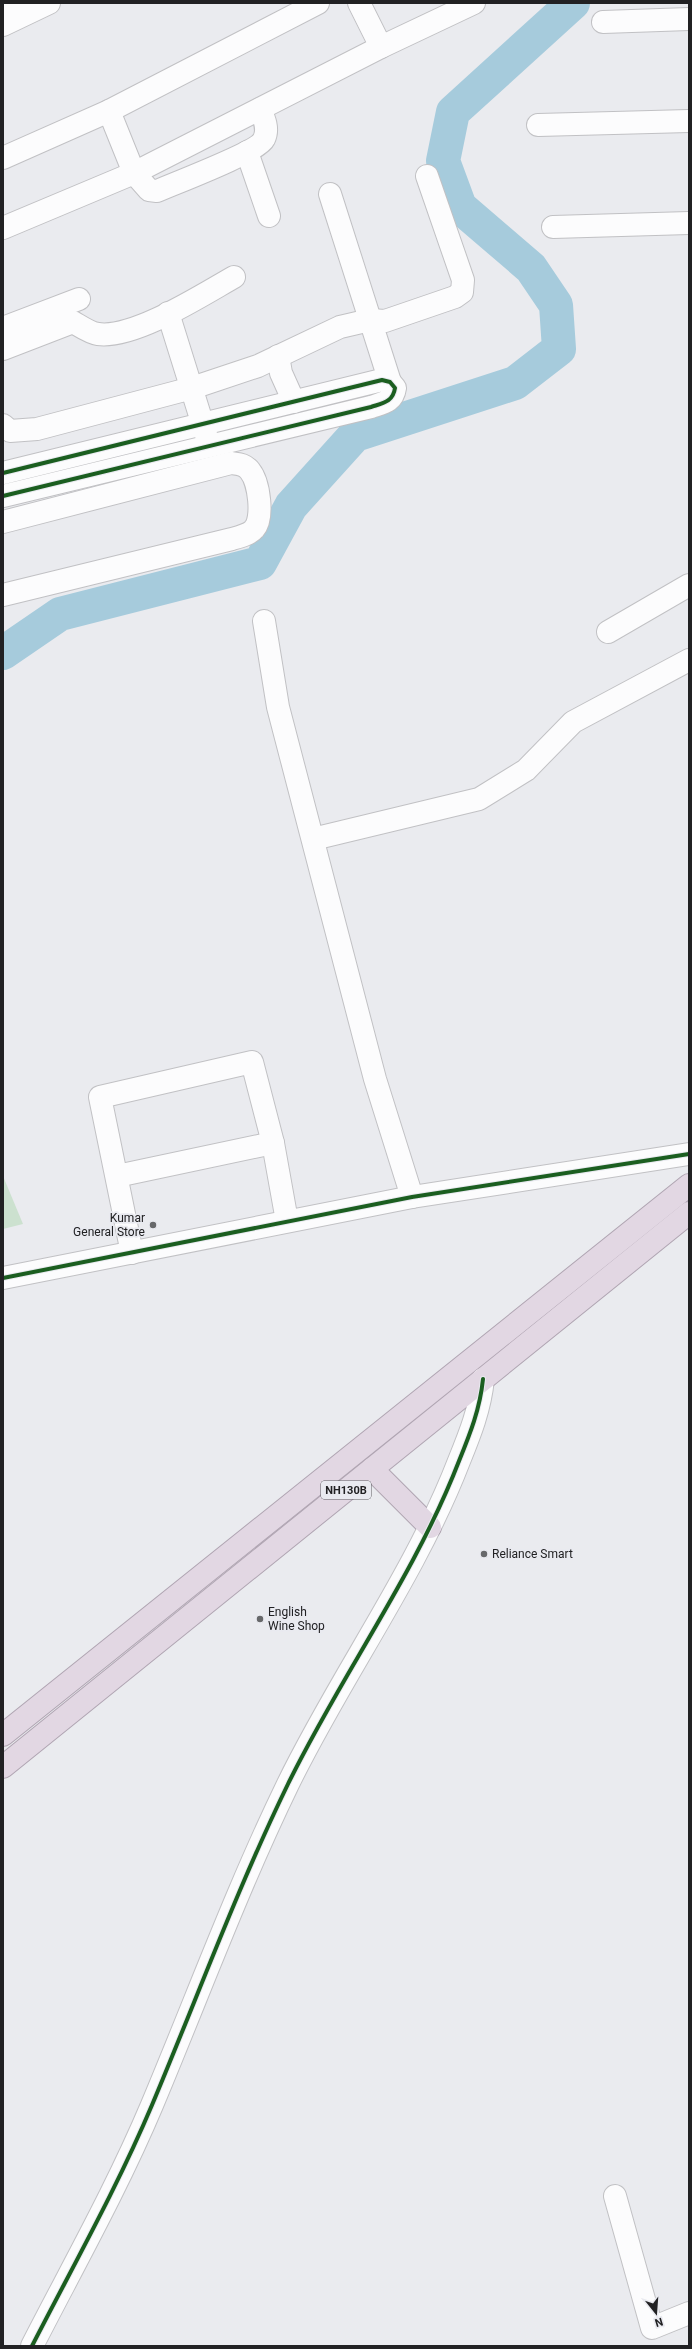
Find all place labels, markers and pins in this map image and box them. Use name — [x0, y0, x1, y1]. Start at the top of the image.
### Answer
place label: Kumar General Store — [73, 1211, 145, 1239]
marker: Kumar General Store — [148, 1220, 158, 1230]
place label: Reliance Smart — [492, 1547, 573, 1561]
marker: Reliance Smart — [479, 1549, 489, 1559]
place label: English Wine Shop — [268, 1605, 325, 1633]
marker: English Wine Shop — [255, 1614, 265, 1624]

